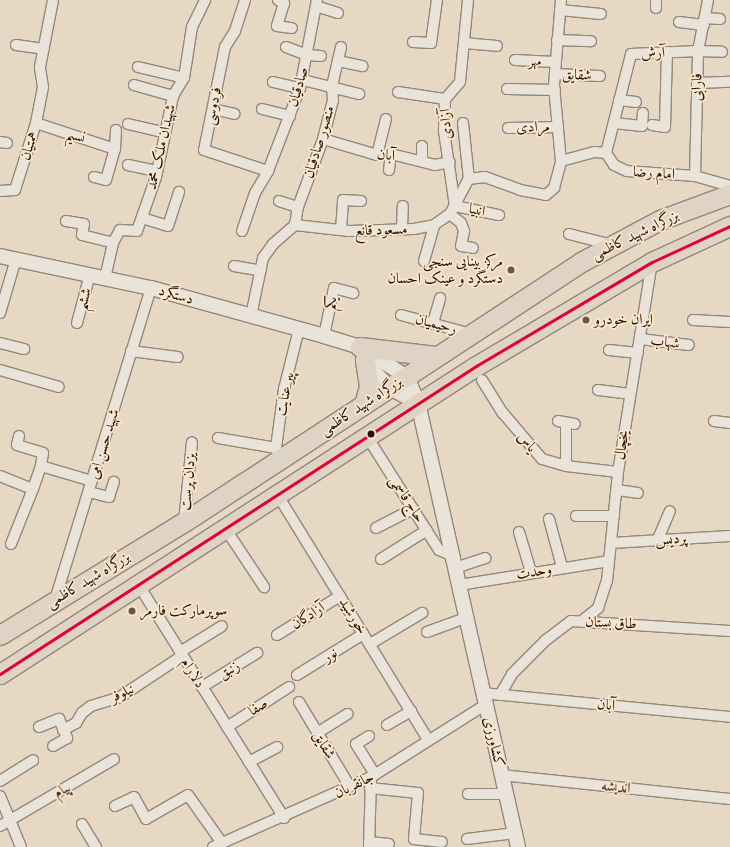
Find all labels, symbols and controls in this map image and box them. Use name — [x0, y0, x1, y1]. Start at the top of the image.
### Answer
street label: آرش — [640, 43, 666, 63]
street label: مهر — [528, 52, 542, 70]
street label: صادقیان — [284, 65, 312, 109]
street label: شقایق — [562, 65, 592, 85]
street label: فارابی — [688, 73, 706, 101]
street label: فردوسی — [200, 85, 226, 127]
street label: شهیدان ملک محمد — [142, 103, 180, 191]
street label: منصور صادقیان — [299, 103, 339, 181]
street label: آزادی — [436, 108, 456, 140]
street label: مرادی — [516, 118, 550, 136]
street label: نسیم — [64, 124, 88, 148]
street label: همتیان — [16, 129, 42, 163]
street label: آبان — [376, 145, 396, 165]
street label: امام رضا — [632, 163, 676, 183]
street label: انبیا — [467, 199, 487, 221]
street label: بزرگراه شهید کاظمی — [588, 206, 682, 264]
street label: مسعود قانع — [354, 220, 408, 240]
place label: مرکز بینایی سنجی دستگرد و عینک احسان — [387, 252, 503, 287]
marker: مرکز بینایی سنجی دستگرد و عینک احسان — [506, 265, 516, 275]
street label: دستگرد — [156, 281, 196, 309]
street label: ششم — [72, 286, 96, 312]
street label: یکم — [321, 295, 341, 311]
street label: رحیمیان — [413, 310, 459, 338]
place label: ایران خودرو — [594, 311, 653, 329]
marker: ایران خودرو — [581, 315, 591, 325]
street label: شهاب — [649, 331, 681, 353]
street label: پیر عنایت — [272, 371, 298, 417]
street label: بزرگراه شهید کاظمی — [316, 373, 406, 439]
street label: شهید حسن امی — [85, 407, 123, 481]
street label: یاس — [513, 428, 541, 456]
unlabelled marker — [366, 429, 376, 439]
street label: یخچال — [611, 429, 633, 461]
street label: یزدان پرست — [177, 453, 199, 511]
street label: حاج قاسمی — [385, 472, 429, 526]
street label: پردیس — [655, 529, 687, 549]
street label: بزرگراه شهید کاظمی — [43, 548, 133, 612]
street label: وحدت — [515, 560, 553, 584]
street label: خورشید — [335, 594, 371, 638]
street label: آزادگان — [288, 599, 328, 633]
place label: سوپرمارکت فارمر — [140, 602, 227, 620]
marker: سوپرمارکت فارمر — [127, 606, 137, 616]
street label: طاق بستان — [585, 613, 637, 633]
street label: نور — [319, 644, 341, 666]
street label: دلارام — [177, 654, 209, 692]
street label: زنبق — [215, 657, 243, 683]
street label: نیلوفر — [107, 680, 137, 706]
street label: صفا — [245, 694, 271, 720]
street label: آبان — [596, 695, 616, 715]
street label: کشاورزی — [479, 715, 509, 769]
street label: شقایق — [309, 728, 339, 762]
street label: جانقربان — [331, 768, 377, 802]
street label: اندیشه — [600, 777, 632, 797]
street label: پیام — [50, 778, 74, 802]

